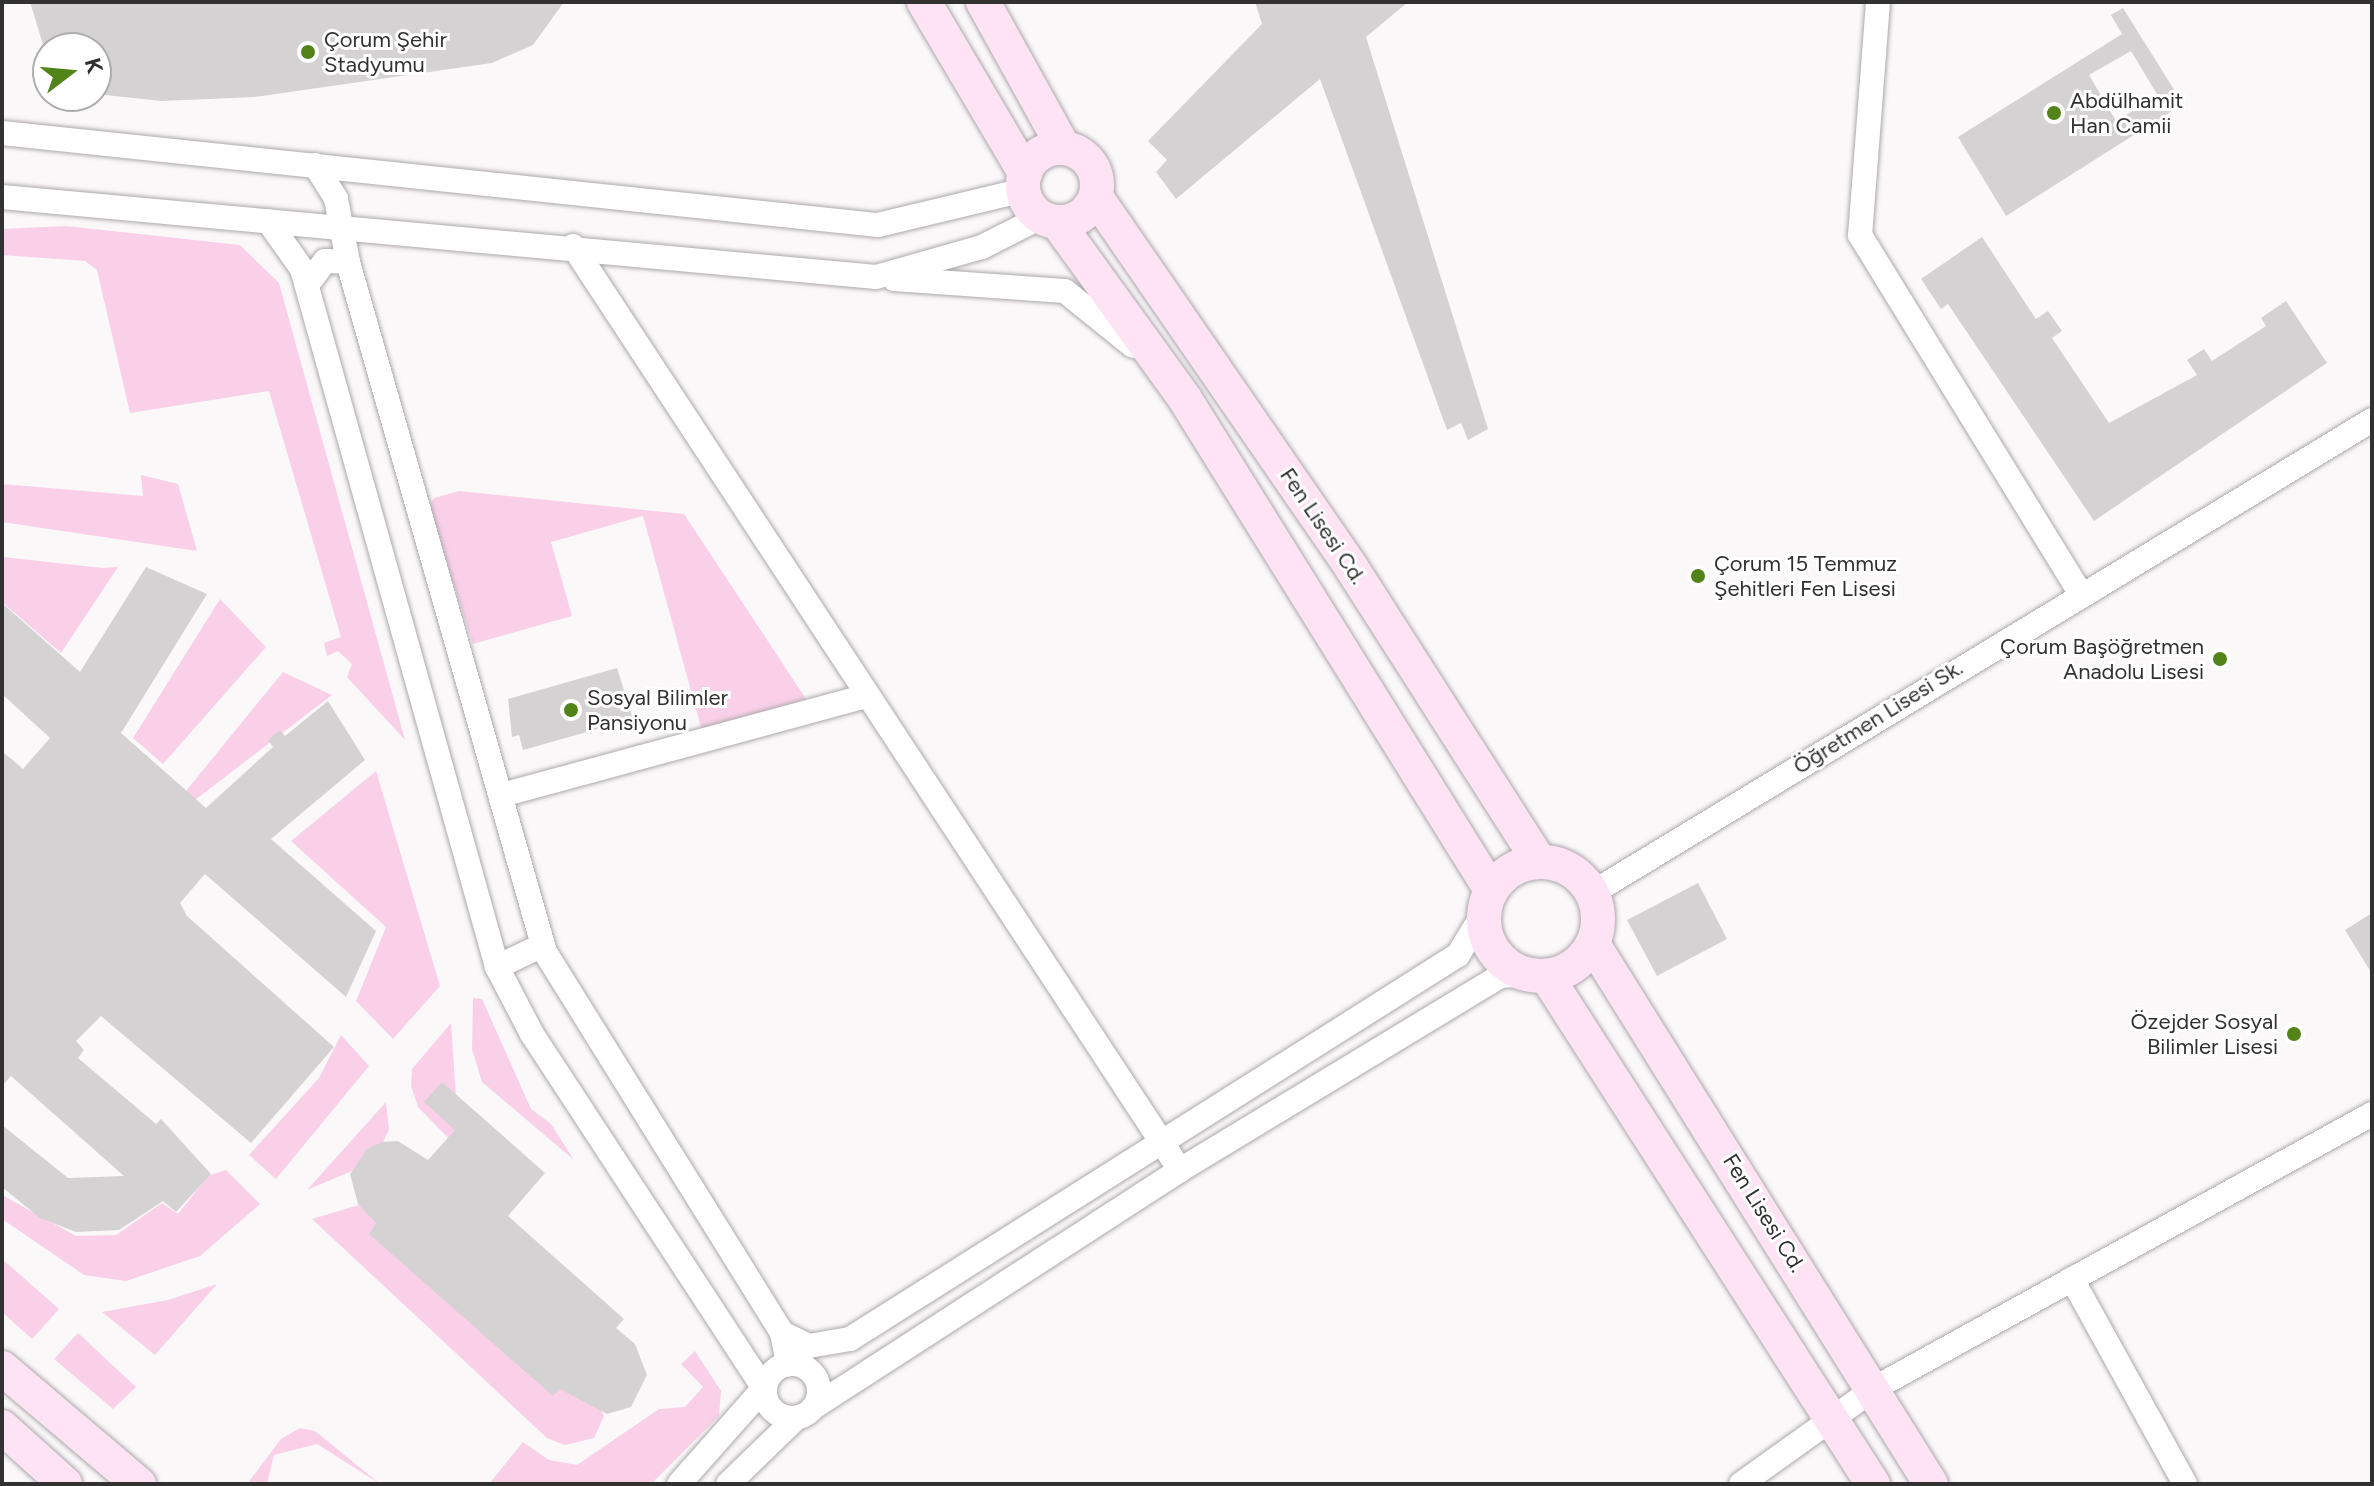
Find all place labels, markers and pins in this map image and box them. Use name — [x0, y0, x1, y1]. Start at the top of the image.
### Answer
place label: Çorum Şehir Stadyumu — [324, 26, 447, 78]
marker: Çorum Şehir Stadyumu — [299, 43, 317, 61]
place label: Abdülhamit Han Camii — [2070, 87, 2183, 138]
marker: Abdülhamit Han Camii — [2045, 104, 2063, 122]
place label: Çorum 15 Temmuz Şehitleri Fen Lisesi — [1714, 550, 1897, 602]
marker: Çorum 15 Temmuz Şehitleri Fen Lisesi — [1689, 567, 1707, 585]
place label: Çorum Başöğretmen Anadolu Lisesi — [2000, 633, 2204, 684]
marker: Çorum Başöğretmen Anadolu Lisesi — [2211, 650, 2229, 668]
place label: Sosyal Bilimler Pansiyonu — [587, 684, 728, 736]
marker: Sosyal Bilimler Pansiyonu — [562, 701, 580, 719]
place label: Özejder Sosyal Bilimler Lisesi — [2131, 1008, 2278, 1060]
marker: Özejder Sosyal Bilimler Lisesi — [2285, 1025, 2303, 1043]

